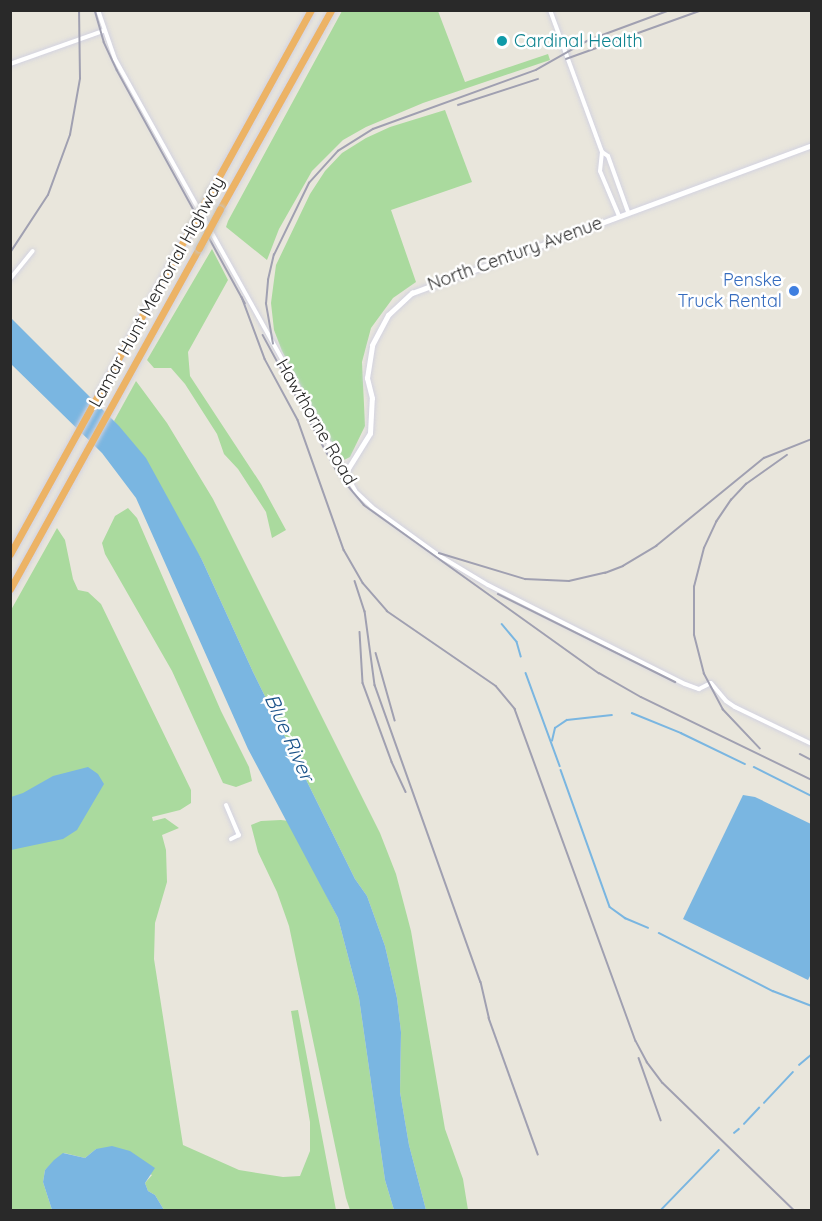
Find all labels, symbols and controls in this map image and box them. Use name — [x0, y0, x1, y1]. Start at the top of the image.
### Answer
place label: Cardinal Health — [514, 30, 643, 52]
marker: Cardinal Health — [495, 34, 509, 48]
street label: Lamar Hunt Memorial Highway — [84, 173, 230, 411]
street label: North Century Avenue — [425, 212, 605, 296]
place label: Penske Truck Rental — [677, 270, 782, 312]
marker: Penske Truck Rental — [787, 284, 801, 298]
street label: Hawthorne Road — [271, 355, 361, 489]
water label: Blue River — [260, 690, 320, 784]

